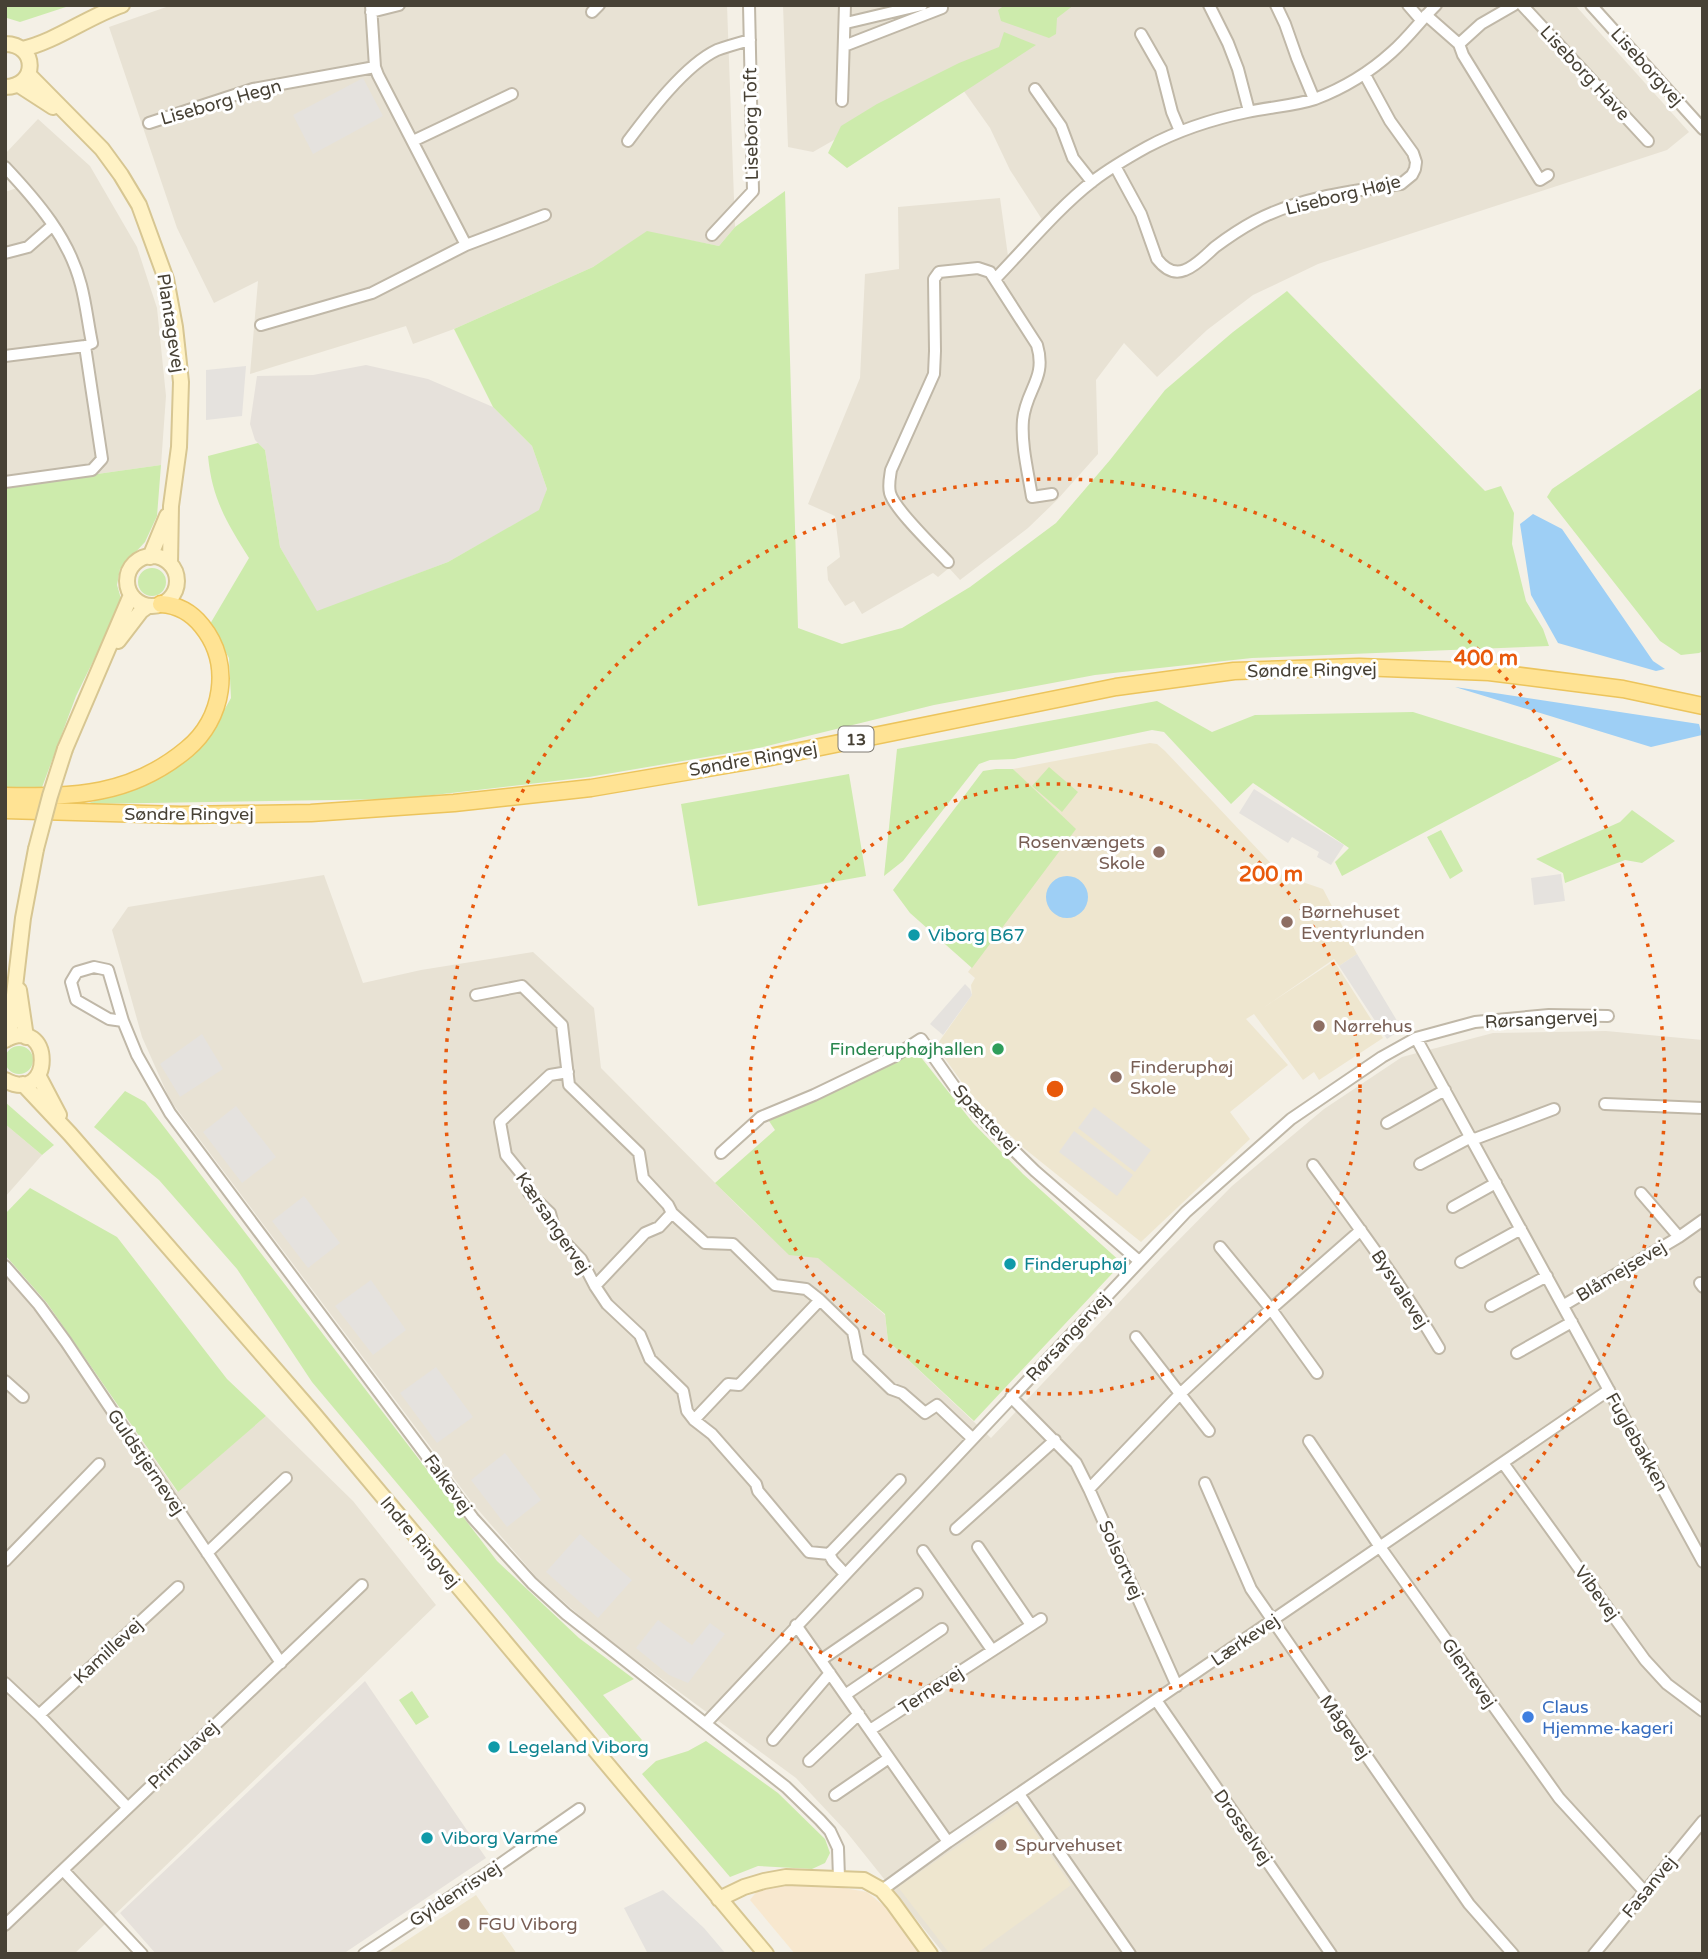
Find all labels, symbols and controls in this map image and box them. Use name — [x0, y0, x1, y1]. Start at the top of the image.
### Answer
street label: Liseborg Have — [1535, 21, 1635, 125]
street label: Liseborgvej — [1606, 23, 1688, 111]
street label: Liseborg Toft — [739, 67, 763, 181]
street label: Liseborg Hegn — [158, 74, 284, 130]
street label: Liseborg Høje — [1283, 170, 1403, 220]
street label: Plantagevej — [152, 272, 190, 374]
text: 400 m — [1454, 646, 1518, 671]
street label: Søndre Ringvej — [1247, 658, 1377, 682]
road number: 13 — [838, 726, 874, 752]
street label: Søndre Ringvej — [687, 737, 819, 781]
street label: Søndre Ringvej — [124, 803, 254, 825]
place label: Rosenvængets Skole — [1018, 831, 1145, 874]
marker: Rosenvængets Skole — [1151, 844, 1167, 860]
text: 200 m — [1239, 862, 1303, 887]
place label: Børnehuset Eventyrlunden — [1301, 901, 1425, 944]
marker: Børnehuset Eventyrlunden — [1279, 914, 1295, 930]
place label: Viborg B67 — [928, 924, 1025, 946]
marker: Viborg B67 — [906, 927, 922, 943]
street label: Rørsangervej — [1484, 1005, 1598, 1033]
place label: Nørrehus — [1333, 1015, 1412, 1037]
marker: Nørrehus — [1311, 1018, 1327, 1034]
place label: Finderuphøjhallen — [829, 1038, 984, 1060]
marker: Finderuphøjhallen — [990, 1041, 1006, 1057]
place label: Finderuphøj Skole — [1130, 1056, 1233, 1099]
marker: Finderuphøj Skole — [1108, 1069, 1124, 1085]
centre of rings — [1043, 1077, 1067, 1101]
street label: Spættevej — [948, 1080, 1024, 1158]
street label: Kærsangervej — [511, 1168, 595, 1278]
street label: Blåmejsevej — [1572, 1236, 1670, 1306]
street label: Bysvalevej — [1367, 1246, 1433, 1332]
place label: Finderuphøj — [1024, 1253, 1127, 1275]
marker: Finderuphøj — [1002, 1256, 1018, 1272]
street label: Rørsangervej — [1021, 1288, 1115, 1386]
street label: Fuglebakken — [1601, 1389, 1673, 1495]
street label: Guldstjernevej — [103, 1405, 189, 1519]
street label: Falkevej — [419, 1450, 477, 1518]
street label: Indre Ringvej — [375, 1492, 465, 1592]
street label: Solsortvej — [1094, 1517, 1148, 1603]
street label: Vibevej — [1570, 1561, 1624, 1625]
street label: Lærkevej — [1207, 1609, 1283, 1671]
street label: Kamillevej — [69, 1613, 147, 1689]
street label: Glentevej — [1437, 1634, 1501, 1712]
street label: Ternevej — [895, 1661, 967, 1719]
street label: Mågevej — [1315, 1691, 1375, 1763]
place label: Claus Hjemme-kageri — [1542, 1696, 1673, 1739]
marker: Claus Hjemme-kageri — [1520, 1709, 1536, 1725]
street label: Primulavej — [143, 1716, 223, 1794]
place label: Legeland Viborg — [508, 1736, 649, 1758]
marker: Legeland Viborg — [486, 1739, 502, 1755]
street label: Drosselvej — [1209, 1785, 1277, 1869]
place label: Viborg Varme — [441, 1827, 558, 1849]
marker: Viborg Varme — [419, 1830, 435, 1846]
place label: Spurvehuset — [1015, 1834, 1122, 1856]
marker: Spurvehuset — [993, 1837, 1009, 1853]
street label: Fasanvej — [1617, 1852, 1681, 1922]
street label: Gyldenrisvej — [405, 1856, 505, 1932]
place label: FGU Viborg — [478, 1913, 578, 1935]
marker: FGU Viborg — [456, 1916, 472, 1932]

